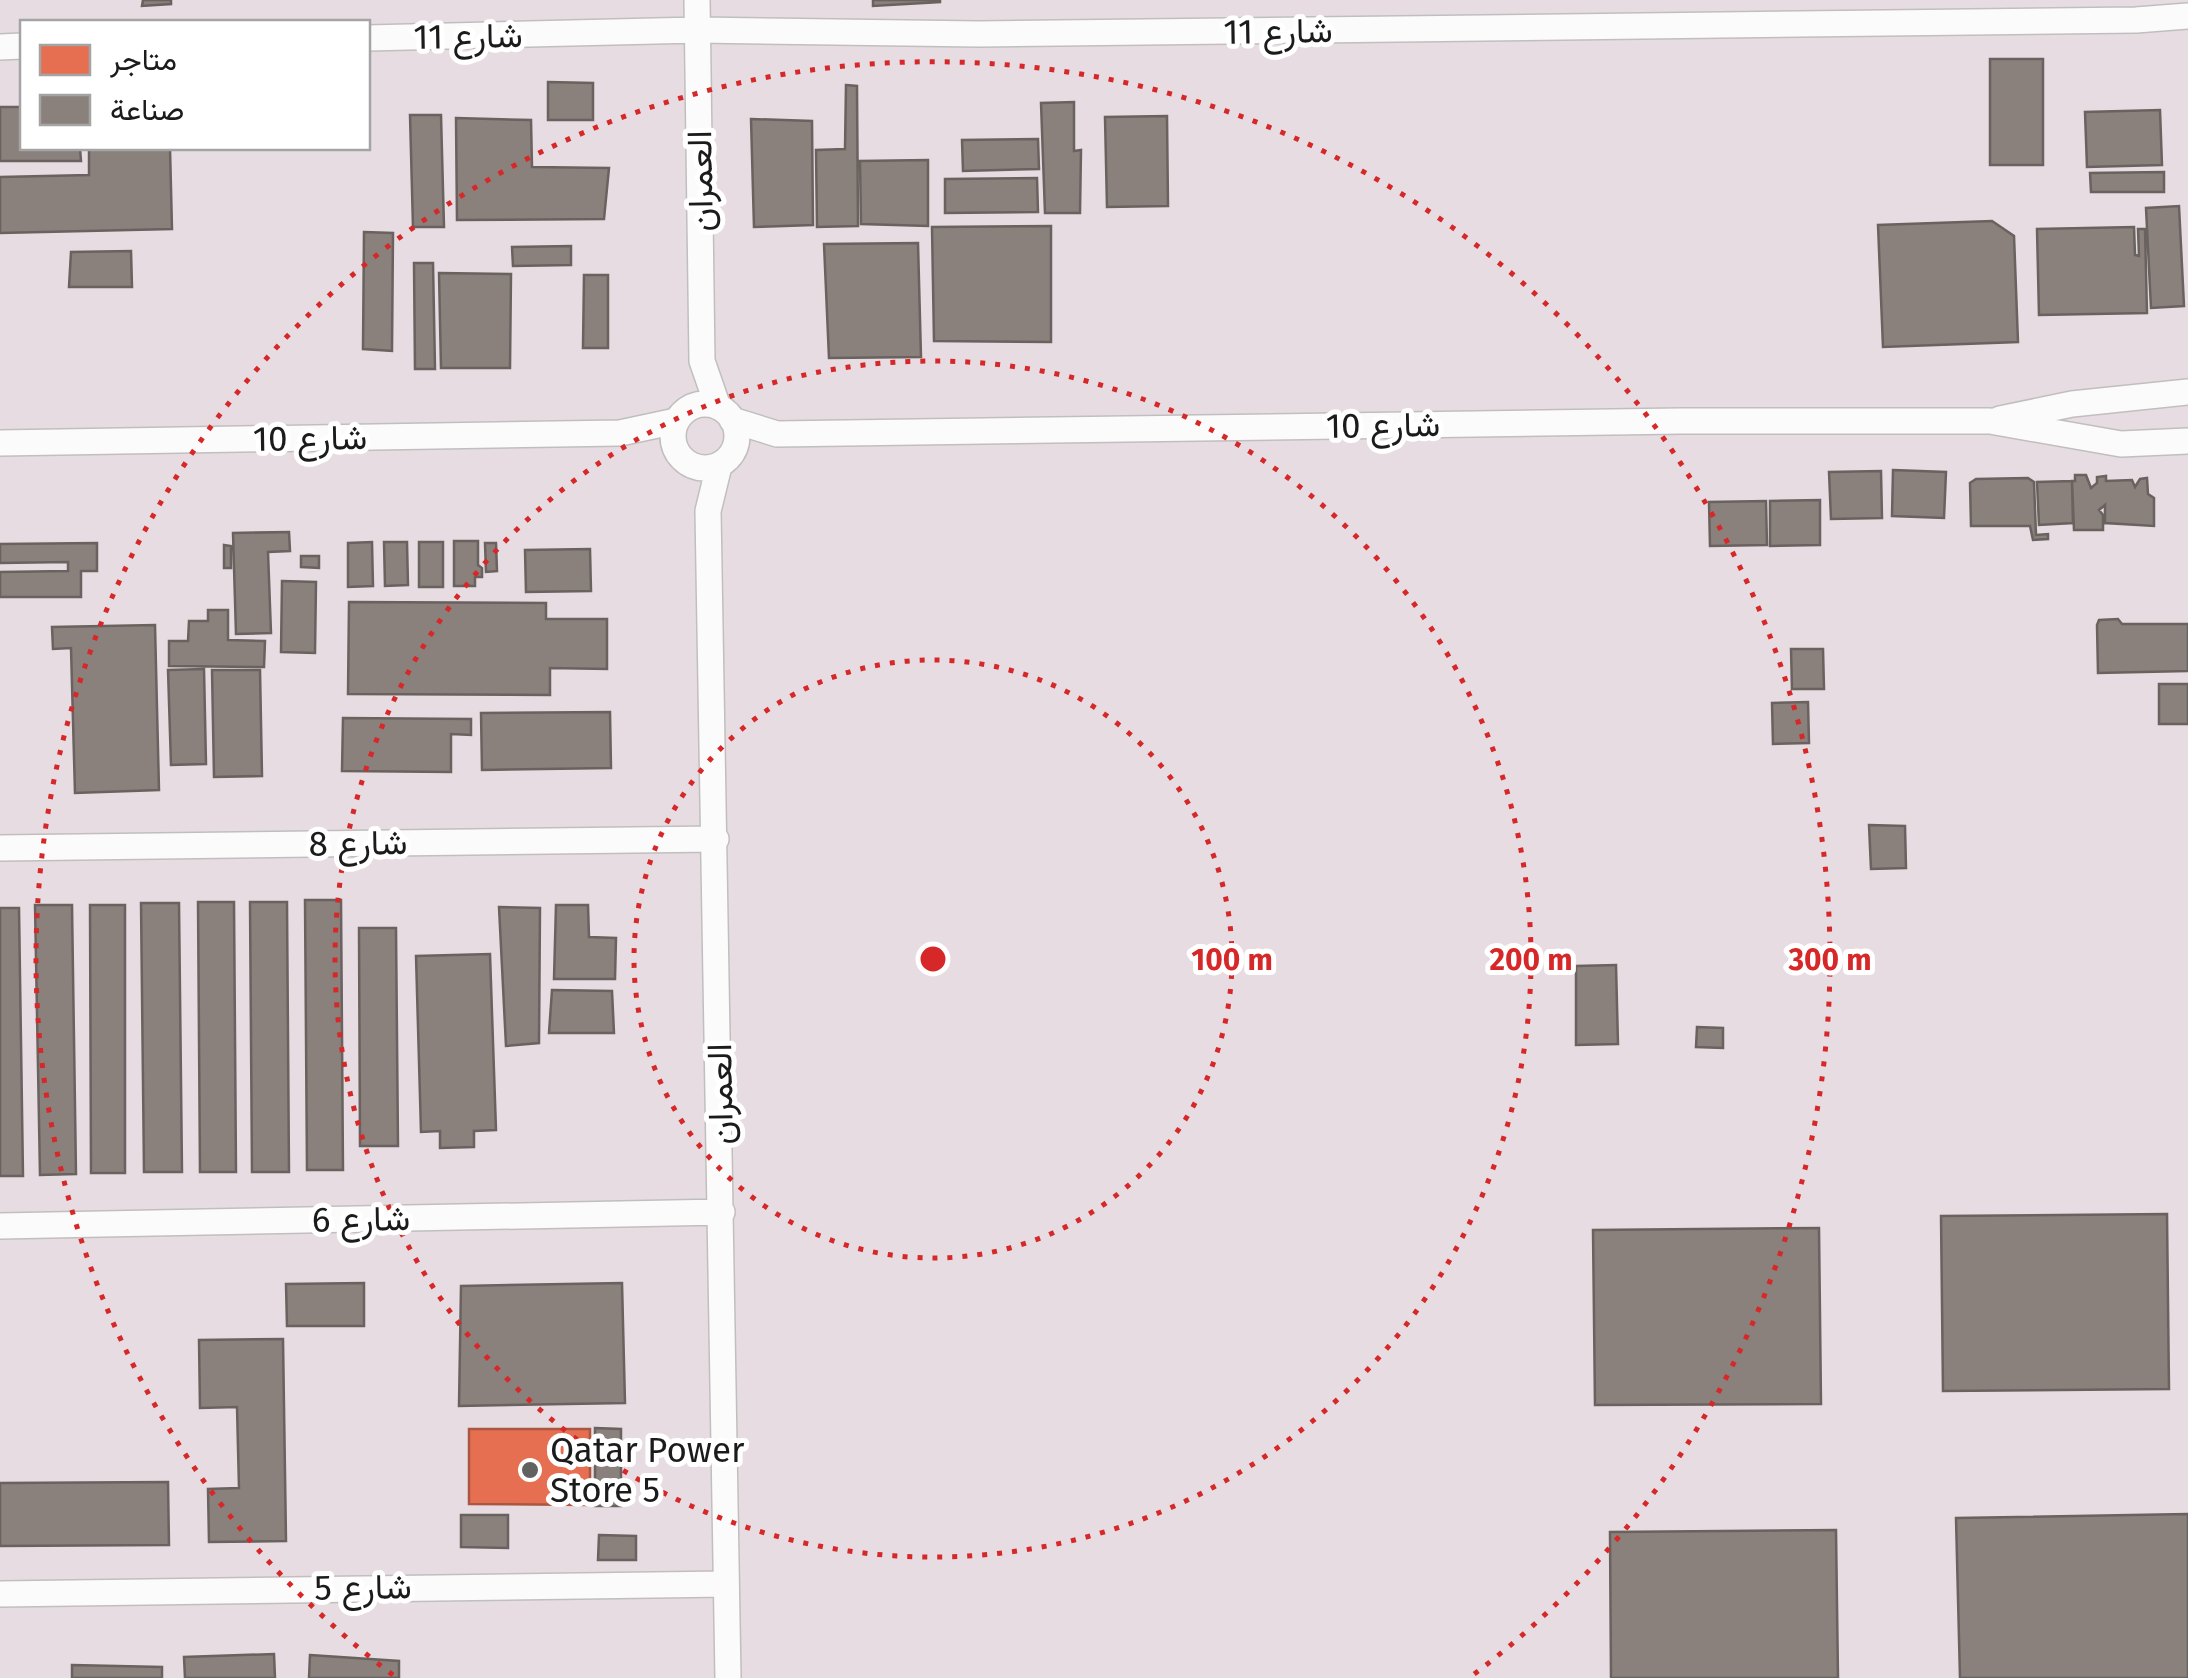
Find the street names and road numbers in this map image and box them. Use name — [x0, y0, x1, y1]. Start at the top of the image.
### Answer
street label: شارع 11 — [1223, 9, 1333, 56]
street label: شارع 11 — [413, 14, 523, 61]
street label: العمران — [678, 130, 723, 232]
street label: شارع 10 — [1325, 403, 1441, 450]
street label: شارع 10 — [252, 416, 368, 463]
street label: شارع 8 — [308, 821, 408, 868]
street label: العمران — [698, 1043, 743, 1145]
street label: شارع 6 — [311, 1197, 411, 1244]
street label: شارع 5 — [314, 1565, 412, 1612]

